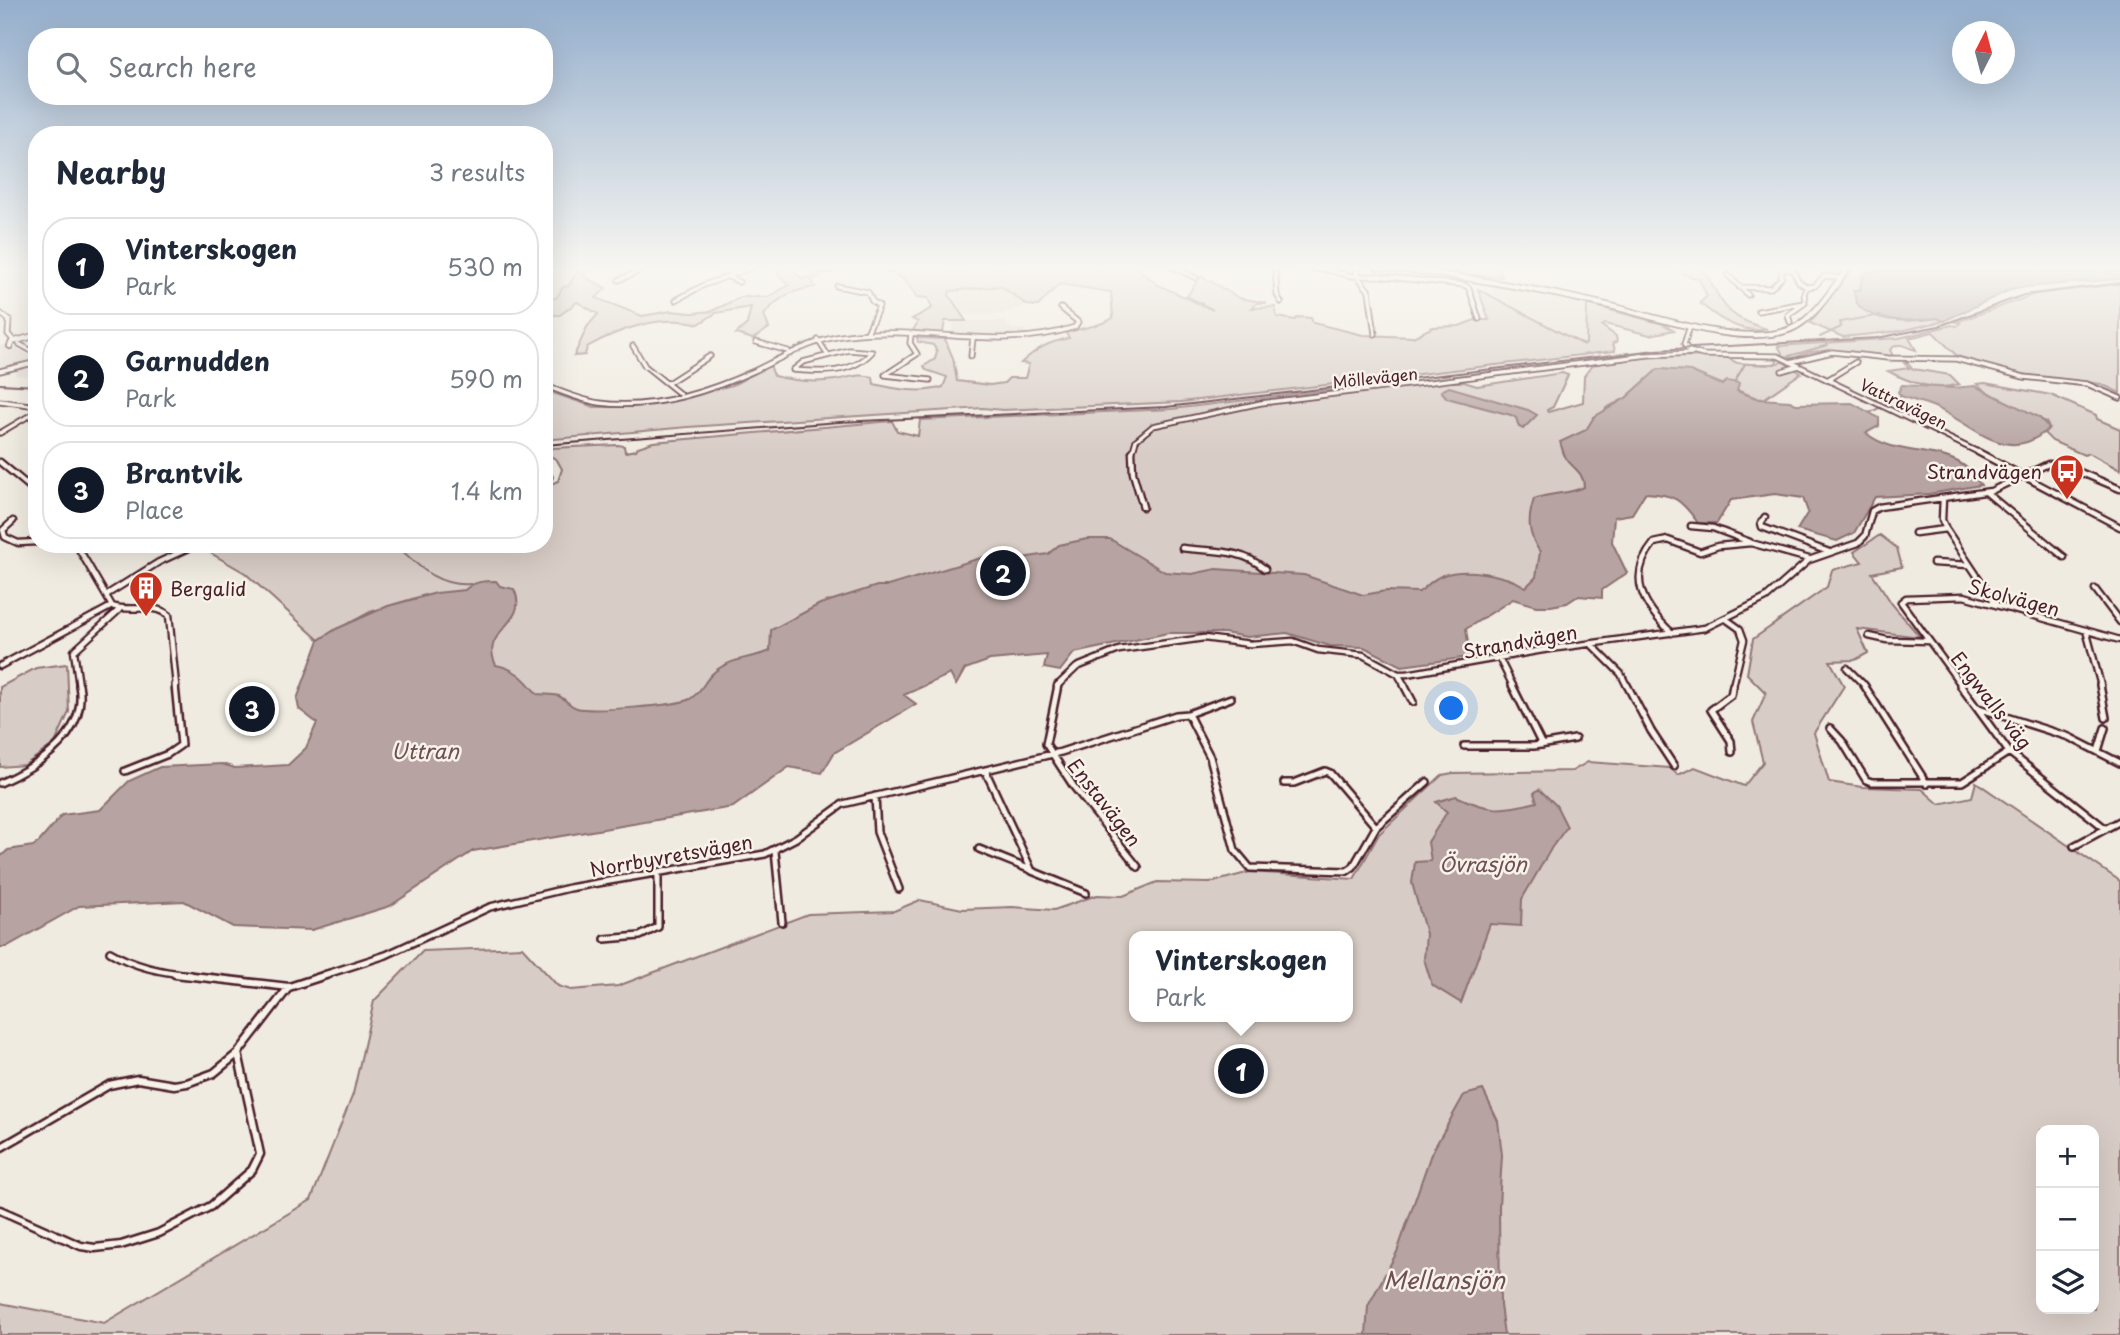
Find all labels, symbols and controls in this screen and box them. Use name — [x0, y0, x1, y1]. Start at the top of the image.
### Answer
north arrow — [1952, 21, 2015, 84]
search box — [28, 28, 553, 105]
text: Search here — [108, 47, 257, 86]
icon: search — [52, 48, 90, 86]
text: Nearby — [56, 149, 166, 194]
text: 3 results — [429, 154, 525, 189]
text: Vinterskogen — [125, 229, 297, 268]
text: 1 — [76, 249, 87, 284]
text: 530 m — [447, 249, 523, 284]
text: Park — [125, 268, 176, 303]
text: Garnudden — [125, 341, 270, 380]
text: 2 — [73, 361, 89, 396]
text: 590 m — [449, 361, 523, 396]
street label: Möllevägen — [1331, 361, 1419, 393]
street label: Vattravägen — [1856, 372, 1952, 434]
text: Park — [125, 380, 176, 415]
bus stop icon: Strandvägen — [2048, 452, 2086, 501]
text: Brantvik — [125, 453, 243, 492]
place label: Strandvägen — [1927, 457, 2042, 485]
text: 3 — [73, 473, 89, 508]
text: 1.4 km — [451, 473, 523, 508]
text: Place — [125, 492, 184, 527]
pin: 2 — [980, 547, 1026, 599]
building icon: Bergalid — [127, 569, 165, 618]
street label: Skolvägen — [1965, 571, 2063, 623]
place label: Bergalid — [170, 574, 246, 602]
street label: Strandvägen — [1461, 617, 1579, 665]
street label: Engwalls väg — [1945, 645, 2039, 755]
pin: 3 — [229, 683, 275, 735]
your location — [1434, 691, 1468, 725]
water label: Uttran — [391, 734, 460, 766]
street label: Enstavägen — [1062, 752, 1148, 852]
street label: Norrbyvretsvägen — [587, 827, 755, 883]
water label: Övrasjön — [1439, 847, 1528, 879]
popup — [1129, 931, 1353, 1022]
text: Vinterskogen — [1155, 940, 1327, 979]
text: Park — [1155, 979, 1206, 1014]
pin: 1 — [1218, 1045, 1264, 1097]
map controls — [2036, 1125, 2099, 1314]
button: + — [2036, 1125, 2099, 1188]
button: − — [2036, 1188, 2099, 1251]
button: layers — [2036, 1251, 2099, 1314]
water label: Mellansjön — [1383, 1261, 1506, 1297]

